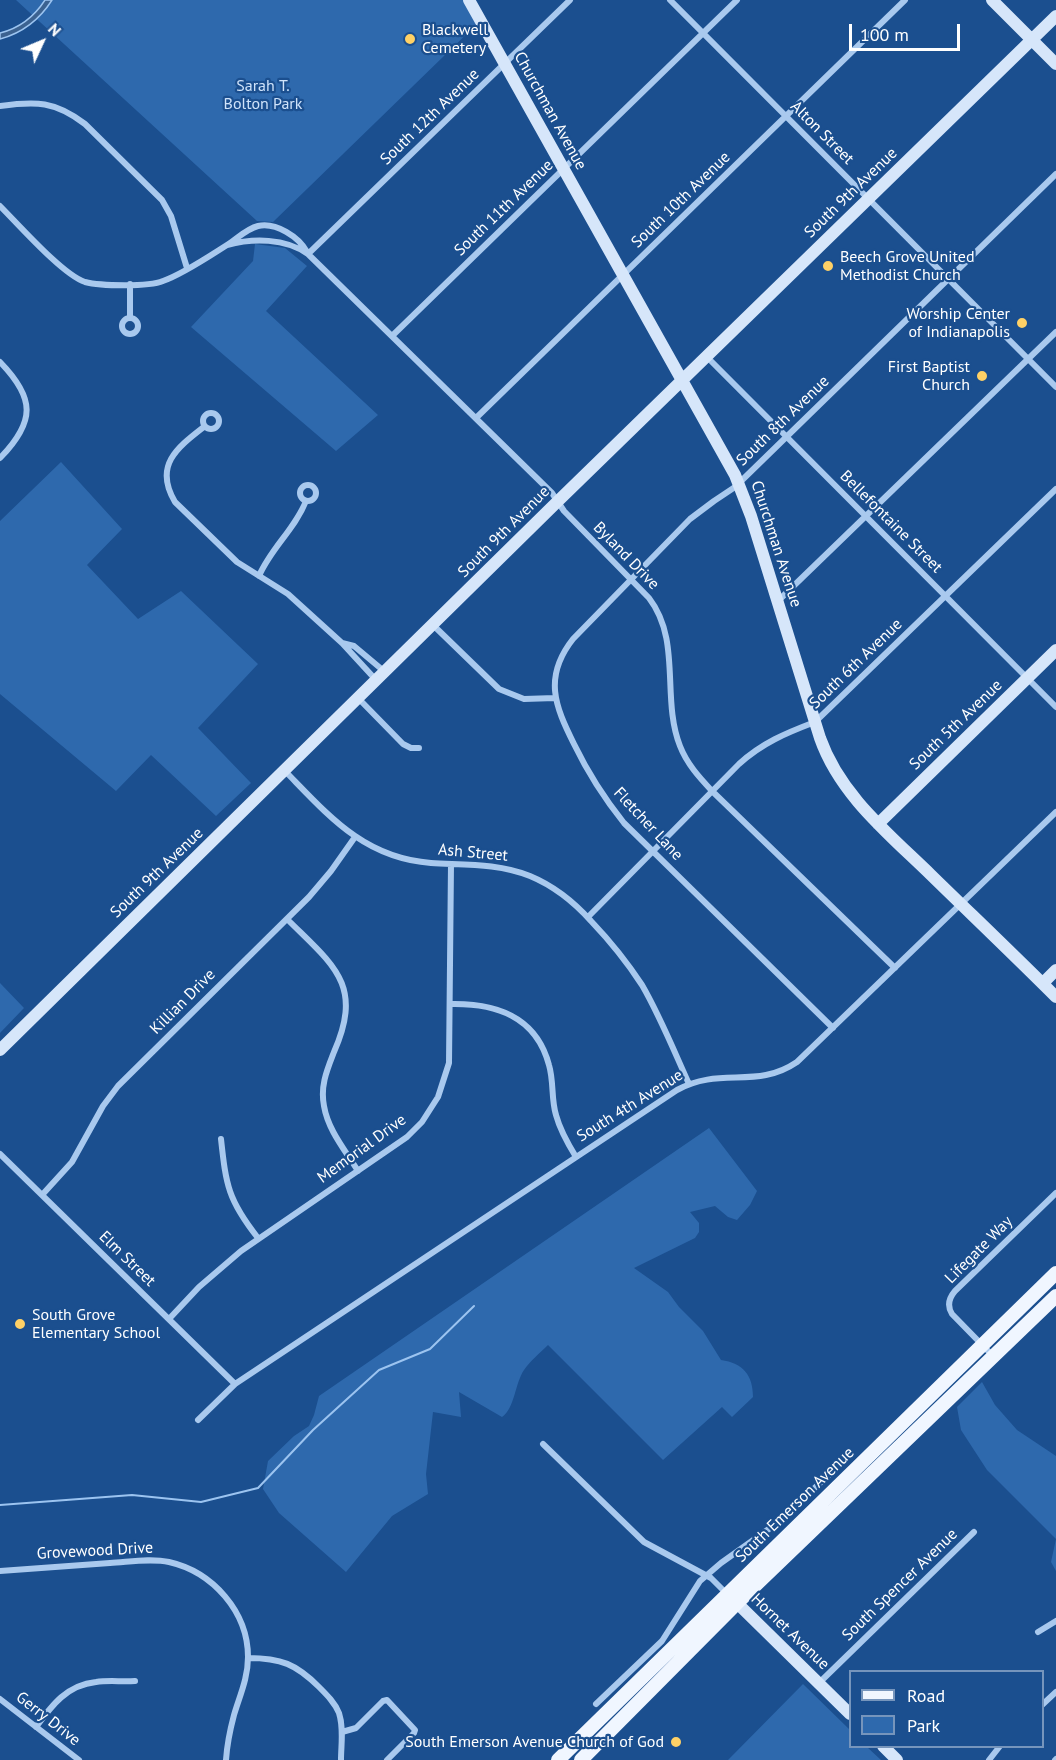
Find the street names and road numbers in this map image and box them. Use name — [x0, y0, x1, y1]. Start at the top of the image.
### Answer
street label: Churchman Avenue — [510, 49, 590, 173]
street label: South 12th Avenue — [377, 65, 483, 169]
street label: Alton Street — [786, 97, 858, 169]
street label: South 9th Avenue — [801, 144, 901, 242]
street label: South 10th Avenue — [628, 148, 734, 252]
street label: South 11th Avenue — [451, 156, 557, 260]
street label: South 8th Avenue — [733, 372, 833, 470]
street label: Bellefontaine Street — [836, 467, 946, 577]
street label: Churchman Avenue — [746, 478, 806, 610]
street label: South 9th Avenue — [454, 482, 554, 582]
street label: Byland Drive — [589, 518, 663, 594]
street label: South 6th Avenue — [806, 615, 906, 713]
street label: South 5th Avenue — [906, 676, 1006, 774]
street label: Fletcher Lane — [609, 783, 687, 865]
street label: South 9th Avenue — [107, 824, 207, 922]
street label: Ash Street — [437, 840, 509, 866]
street label: Killian Drive — [146, 965, 220, 1039]
street label: South 4th Avenue — [573, 1066, 687, 1146]
street label: Memorial Drive — [314, 1110, 410, 1188]
street label: Lifegate Way — [941, 1212, 1017, 1288]
street label: Elm Street — [95, 1227, 159, 1291]
street label: South Emerson Avenue — [732, 1443, 858, 1567]
street label: South Spencer Avenue — [838, 1525, 962, 1645]
street label: Grovewood Drive — [36, 1538, 154, 1564]
street label: Hornet Avenue — [747, 1590, 833, 1674]
street label: Gerry Drive — [12, 1688, 84, 1750]

